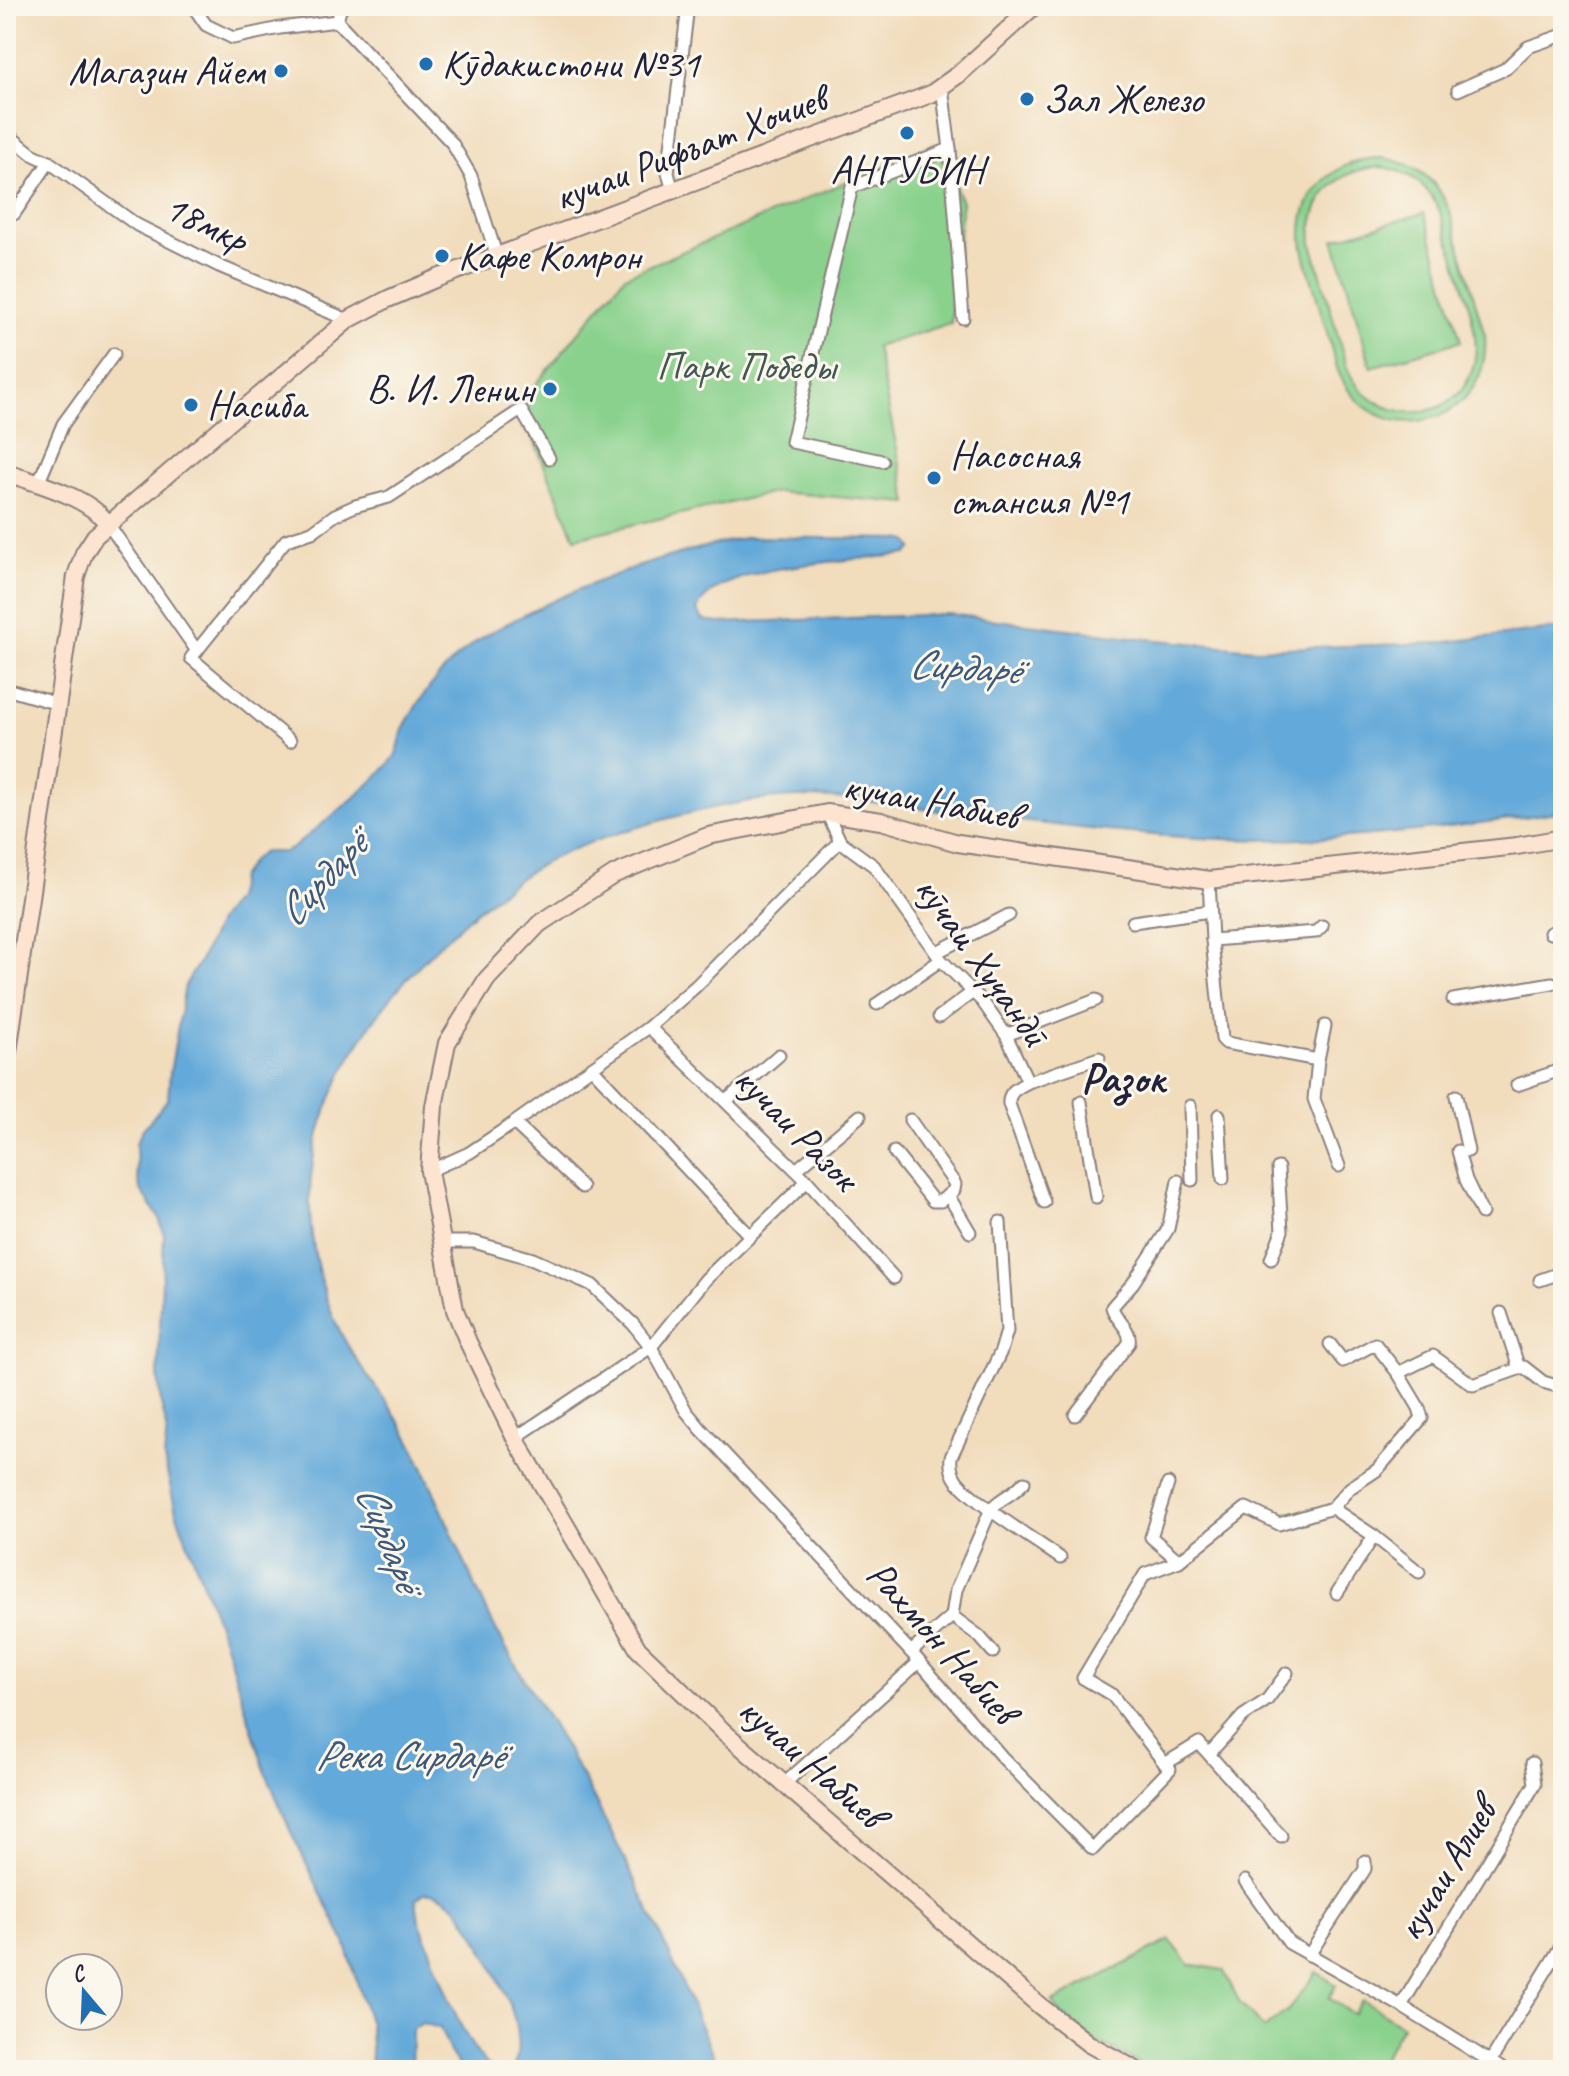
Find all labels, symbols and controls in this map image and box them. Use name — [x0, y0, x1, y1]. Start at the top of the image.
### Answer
place label: Кӯдакистони №31 — [442, 39, 702, 89]
place label: Магазин Айем — [68, 46, 267, 96]
marker: Кӯдакистони №31 — [417, 55, 435, 73]
marker: Магазин Айем — [272, 62, 290, 80]
street label: кучаи Рифъат Хочиев — [547, 70, 840, 223]
place label: Зал Железо — [1043, 74, 1205, 124]
marker: Зал Железо — [1018, 90, 1036, 108]
marker: АНГУБИН — [898, 124, 916, 142]
place label: АНГУБИН — [831, 145, 990, 195]
street label: 18мкр — [156, 182, 258, 266]
place label: Кафе Комрон — [458, 231, 644, 281]
marker: Кафе Комрон — [433, 247, 451, 265]
park label: Парк Победы — [656, 341, 838, 391]
place label: В. И. Ленин — [366, 364, 537, 414]
place label: Насиба — [207, 380, 309, 430]
marker: В. И. Ленин — [541, 380, 559, 398]
marker: Насиба — [182, 396, 200, 414]
place label: Насосная стансия №1 — [950, 430, 1131, 526]
marker: Насосная стансия №1 — [925, 469, 943, 487]
water label: Сирдарё — [907, 637, 1032, 698]
street label: кучаи Набиев — [839, 761, 1032, 843]
water label: Сирдарё — [265, 812, 387, 937]
street label: кӯчаи Хуҷандӣ — [903, 866, 1062, 1058]
district label: Разок — [1081, 1052, 1168, 1106]
street label: кучаи Разок — [723, 1055, 872, 1204]
water label: Сирдарё — [344, 1476, 438, 1609]
street label: Рахмон Набиев — [856, 1550, 1033, 1739]
street label: кучаи Набиев — [728, 1685, 901, 1845]
water label: Река Сирдарё — [315, 1729, 514, 1782]
street label: кучаи Алиев — [1384, 1783, 1512, 1950]
north arrow — [44, 1952, 124, 2032]
text: С — [68, 1958, 90, 1989]

